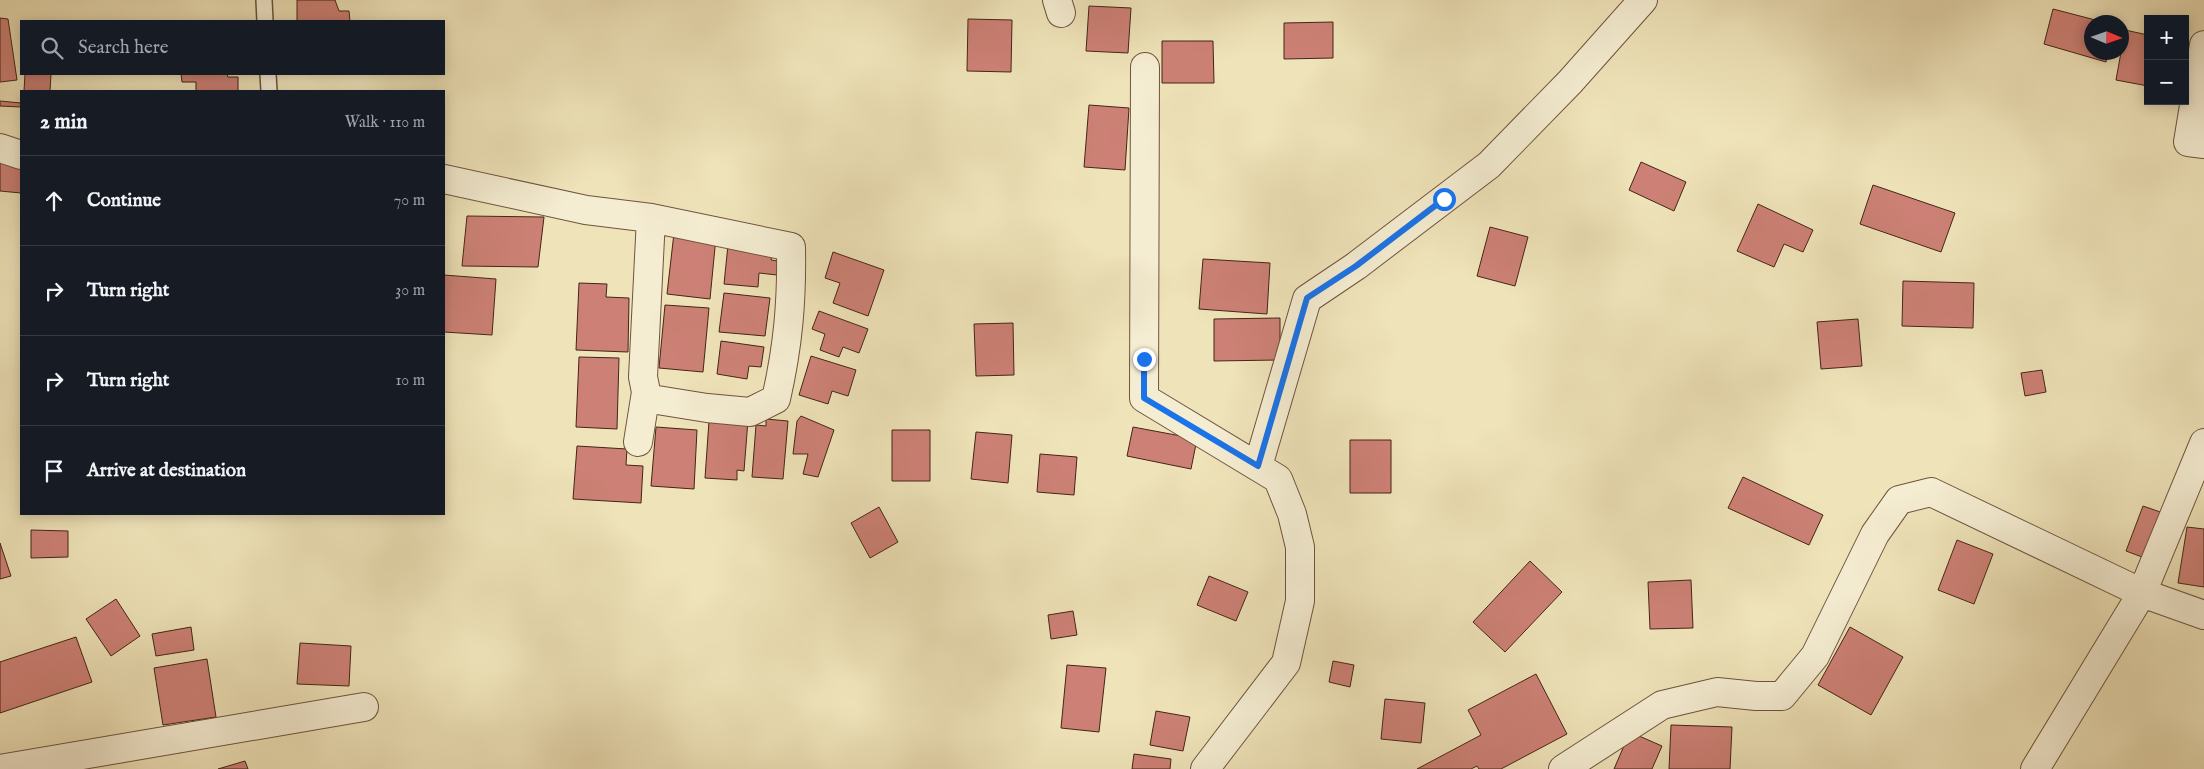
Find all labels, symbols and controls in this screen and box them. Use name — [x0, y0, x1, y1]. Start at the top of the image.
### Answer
north arrow — [2084, 15, 2129, 60]
map controls — [2144, 15, 2189, 105]
button: + — [2144, 15, 2189, 60]
search box — [20, 20, 445, 75]
icon: search — [38, 34, 66, 62]
text: Search here — [78, 36, 169, 60]
button: − — [2144, 60, 2189, 105]
text: 2 min — [40, 109, 87, 136]
text: Walk · 110 m — [345, 113, 425, 133]
icon: ahead — [40, 187, 68, 215]
route start — [1433, 188, 1456, 211]
text: Continue — [87, 189, 161, 213]
text: 70 m — [394, 191, 425, 211]
icon: right — [40, 277, 68, 305]
text: Turn right — [87, 279, 169, 303]
text: 30 m — [395, 281, 425, 301]
route end — [1133, 348, 1156, 371]
icon: right — [40, 367, 68, 395]
text: Turn right — [87, 369, 169, 393]
text: 10 m — [395, 371, 425, 391]
icon: arrive — [40, 457, 68, 485]
text: Arrive at destination — [87, 459, 246, 483]

